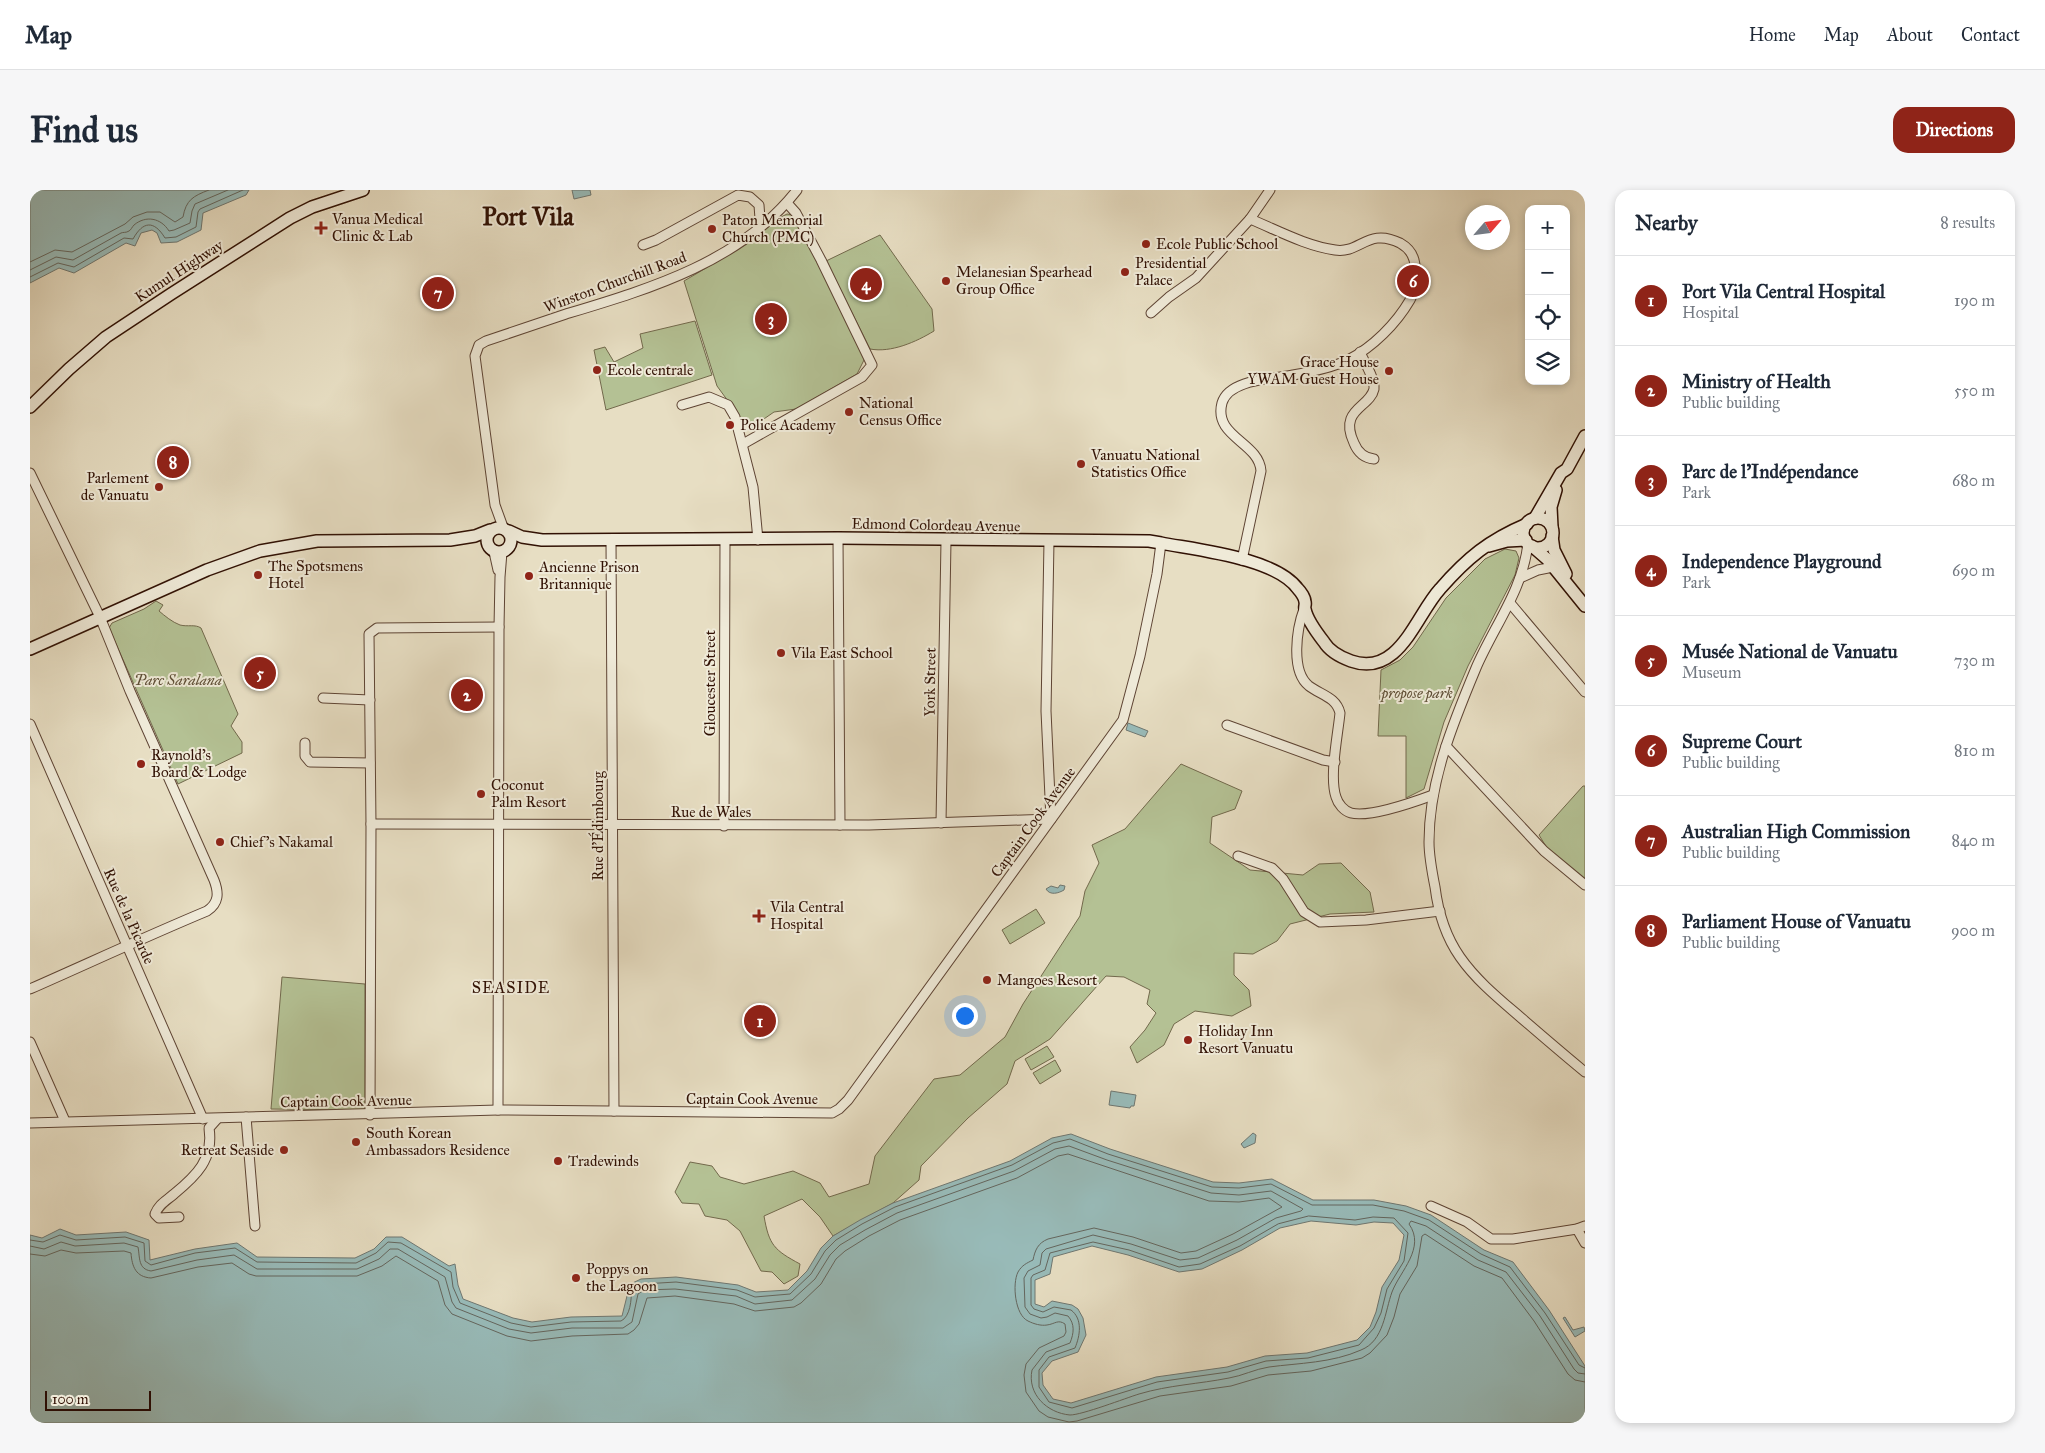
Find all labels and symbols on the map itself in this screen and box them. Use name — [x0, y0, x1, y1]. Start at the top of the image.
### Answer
district label: Port Vila — [482, 201, 574, 232]
north arrow — [1465, 205, 1510, 250]
place label: Vanua Medical Clinic & Lab — [331, 210, 424, 245]
place label: Paton Memorial Church (PMC) — [722, 211, 824, 247]
marker: Vanua Medical Clinic & Lab — [314, 221, 328, 235]
marker: Paton Memorial Church (PMC) — [706, 223, 718, 235]
street label: Kumul Highway — [132, 235, 227, 306]
place label: Ecole Public School — [1156, 235, 1279, 253]
marker: Ecole Public School — [1140, 238, 1152, 250]
street label: Winston Churchill Road — [541, 248, 689, 316]
place label: Presidential Palace — [1135, 254, 1207, 289]
pin: 6 — [1397, 262, 1429, 300]
place label: Melanesian Spearhead Group Office — [956, 263, 1093, 298]
pin: 4 — [850, 265, 882, 303]
marker: Presidential Palace — [1119, 266, 1131, 278]
pin: 7 — [422, 274, 454, 312]
marker: Melanesian Spearhead Group Office — [940, 275, 952, 287]
pin: 3 — [755, 300, 787, 338]
place label: Grace House YWAM Guest House — [1247, 353, 1379, 388]
place label: Ecole centrale — [607, 361, 693, 379]
marker: Ecole centrale — [591, 364, 603, 376]
marker: Grace House YWAM Guest House — [1383, 365, 1395, 377]
place label: National Census Office — [859, 394, 942, 429]
marker: National Census Office — [843, 406, 855, 418]
place label: Police Academy — [740, 416, 837, 434]
marker: Police Academy — [724, 419, 736, 431]
pin: 8 — [157, 443, 189, 481]
place label: Vanuatu National Statistics Office — [1090, 446, 1201, 481]
marker: Vanuatu National Statistics Office — [1075, 458, 1087, 470]
place label: Parlement de Vanuatu — [81, 469, 150, 504]
marker: Parlement de Vanuatu — [153, 481, 165, 493]
street label: Edmond Colordeau Avenue — [851, 515, 1021, 535]
place label: The Spotsmens Hotel — [268, 557, 363, 592]
place label: Ancienne Prison Britannique — [538, 558, 639, 594]
marker: The Spotsmens Hotel — [252, 569, 264, 581]
marker: Ancienne Prison Britannique — [523, 570, 535, 582]
street label: Gloucester Street — [701, 629, 719, 736]
place label: Vila East School — [790, 644, 894, 662]
marker: Vila East School — [775, 647, 787, 659]
street label: York Street — [920, 647, 940, 717]
pin: 5 — [244, 654, 276, 692]
park label: Parc Saralana — [134, 671, 222, 689]
pin: 2 — [451, 676, 483, 714]
park label: propose park — [1379, 684, 1453, 703]
place label: Raynold's Board & Lodge — [151, 746, 247, 781]
marker: Raynold's Board & Lodge — [135, 758, 147, 770]
street label: Captain Cook Avenue — [987, 763, 1079, 881]
street label: Rue d'Édimbourg — [588, 770, 607, 881]
place label: Coconut Palm Resort — [491, 776, 567, 811]
marker: Coconut Palm Resort — [475, 788, 487, 800]
street label: Rue de Wales — [671, 803, 751, 821]
place label: Chief's Nakamal — [230, 833, 334, 851]
marker: Chief's Nakamal — [214, 836, 226, 848]
street label: Rue de la Picarde — [100, 865, 158, 967]
place label: Vila Central Hospital — [769, 898, 845, 933]
marker: Vila Central Hospital — [752, 909, 766, 923]
place label: Mangoes Resort — [997, 971, 1098, 989]
marker: Mangoes Resort — [981, 974, 993, 986]
district label: SEASIDE — [472, 978, 550, 997]
pin: 1 — [744, 1002, 776, 1040]
your location — [952, 1003, 978, 1029]
place label: Holiday Inn Resort Vanuatu — [1198, 1022, 1293, 1057]
marker: Holiday Inn Resort Vanuatu — [1182, 1034, 1194, 1046]
street label: Captain Cook Avenue — [686, 1090, 818, 1108]
street label: Captain Cook Avenue — [280, 1091, 412, 1111]
place label: South Korean Ambassadors Residence — [365, 1124, 510, 1159]
marker: South Korean Ambassadors Residence — [350, 1136, 362, 1148]
place label: Retreat Seaside — [181, 1141, 274, 1159]
marker: Retreat Seaside — [278, 1144, 290, 1156]
place label: Tradewinds — [568, 1152, 639, 1170]
marker: Tradewinds — [552, 1155, 564, 1167]
place label: Poppys on the Lagoon — [586, 1260, 657, 1295]
marker: Poppys on the Lagoon — [570, 1272, 582, 1284]
scale bar — [45, 1388, 151, 1411]

